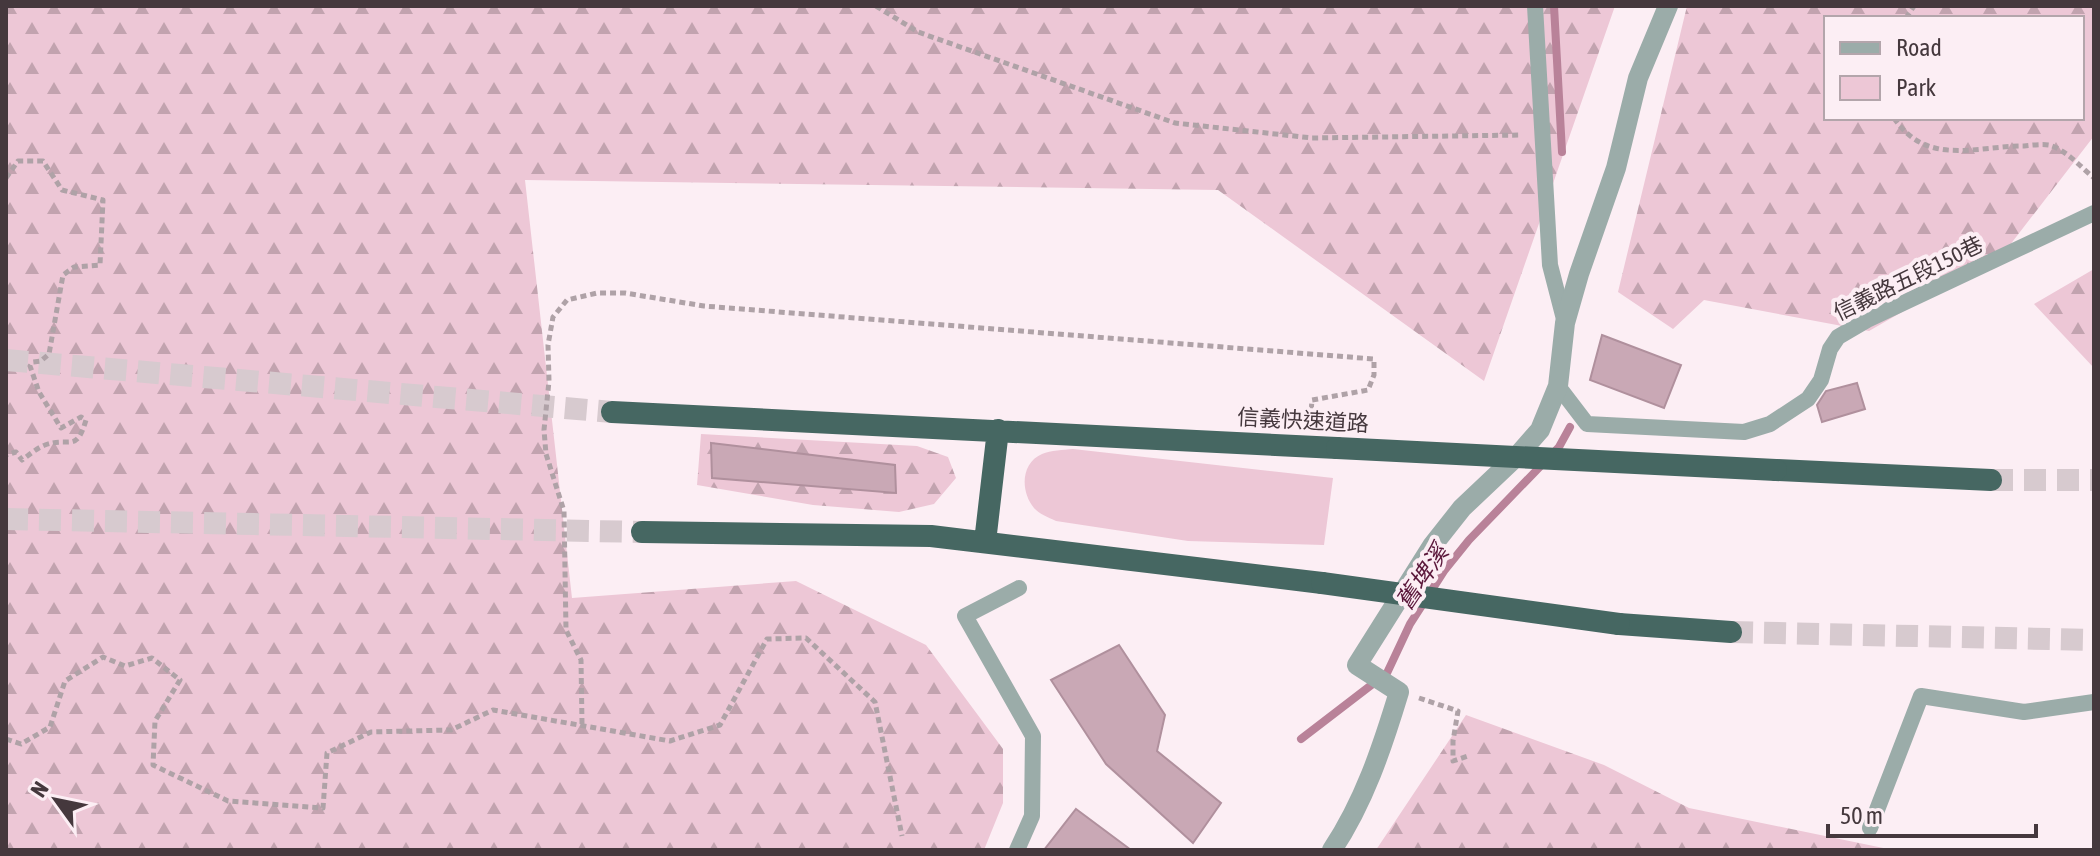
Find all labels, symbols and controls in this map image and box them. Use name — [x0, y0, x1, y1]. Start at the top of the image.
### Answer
legend — [1824, 16, 2084, 120]
text: Road — [1896, 34, 1942, 61]
text: Park — [1896, 74, 1937, 101]
street label: 信義路五段150巷 — [1829, 231, 1987, 325]
street label: 信義快速道路 — [1236, 404, 1370, 436]
water label: 舊埤溪 — [1391, 537, 1455, 614]
north arrow — [16, 760, 96, 840]
text: N — [25, 777, 54, 802]
scale bar — [1828, 788, 2036, 838]
text: 50 m — [1840, 802, 1883, 829]

